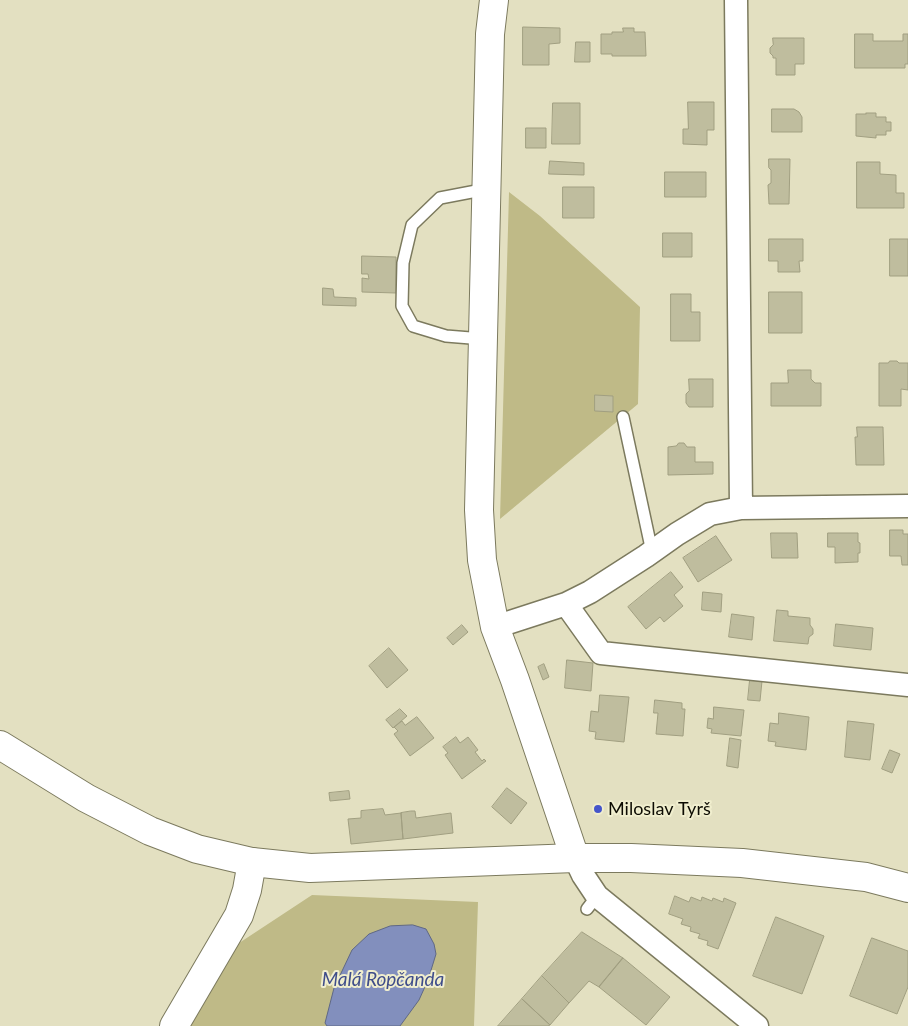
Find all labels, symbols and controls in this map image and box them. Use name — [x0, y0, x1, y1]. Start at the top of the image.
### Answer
place label: Miloslav Tyrš — [608, 798, 711, 820]
marker: Miloslav Tyrš — [592, 803, 604, 815]
water label: Malá Ropčanda — [322, 969, 444, 991]

